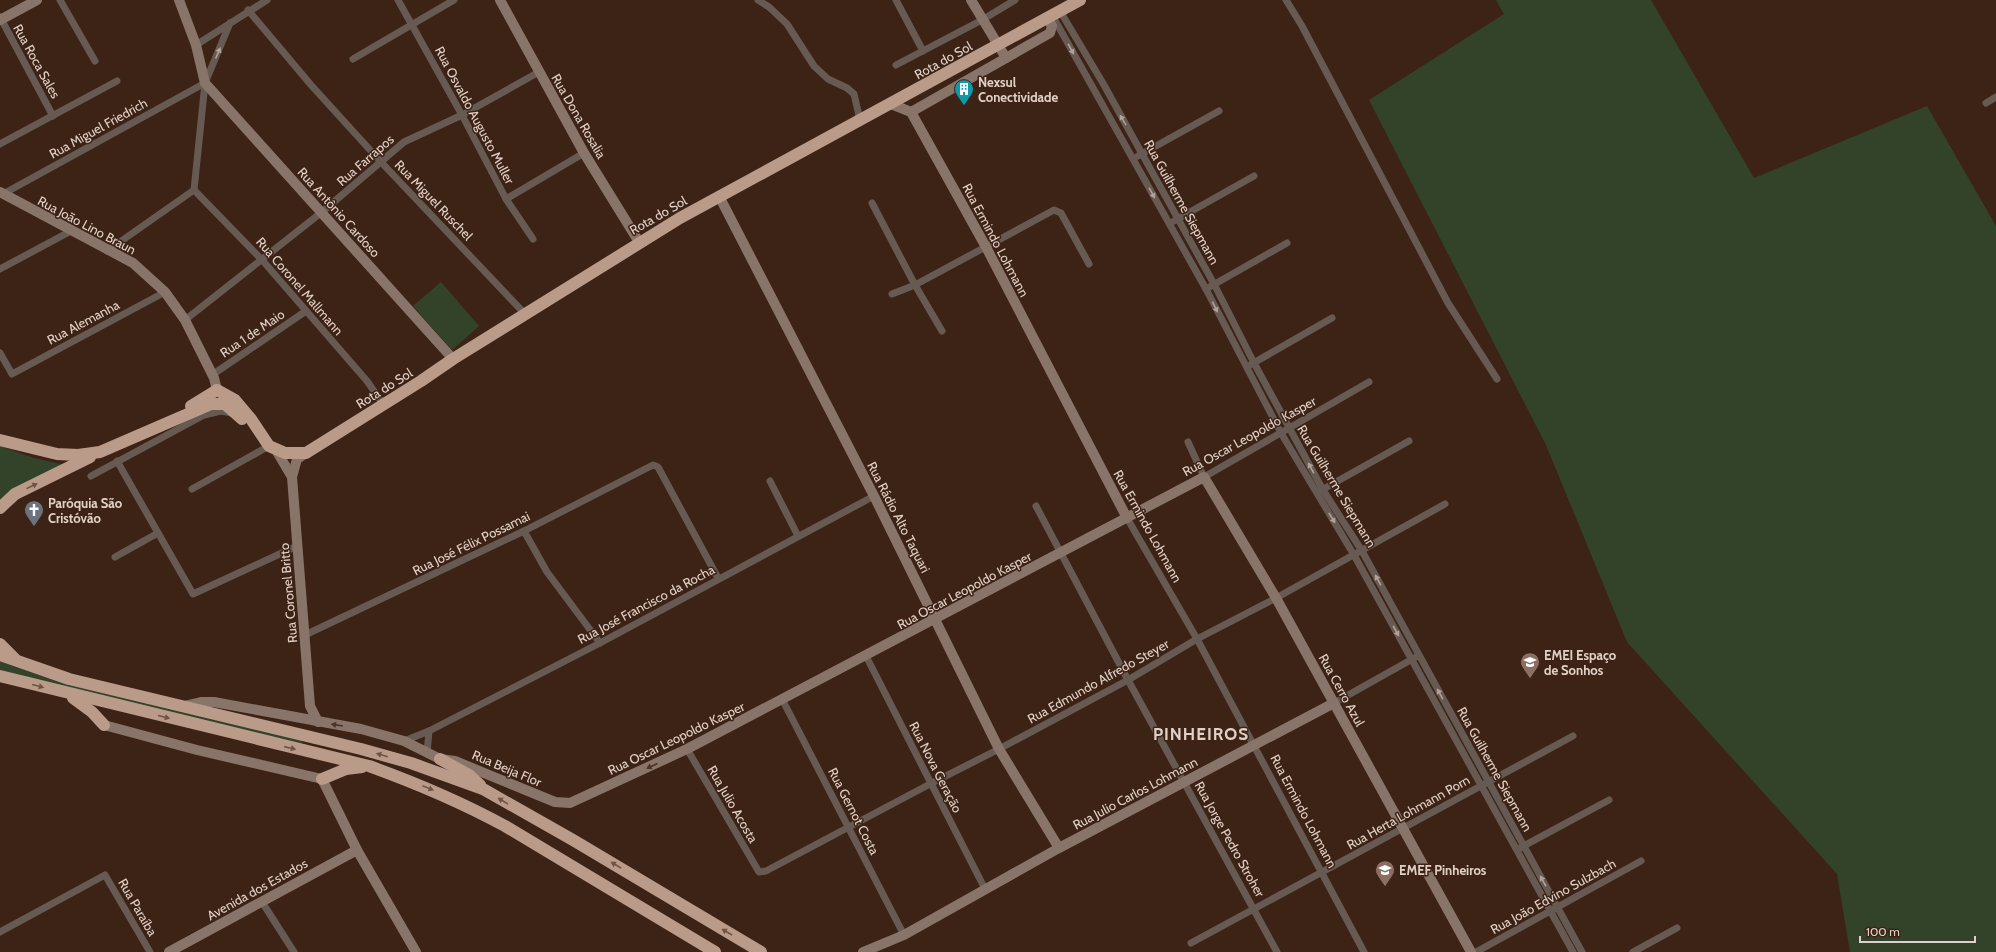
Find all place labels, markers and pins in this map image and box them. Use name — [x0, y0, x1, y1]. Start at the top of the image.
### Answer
place label: Nexsul Conectividade — [978, 74, 1058, 105]
building icon: Nexsul Conectividade — [953, 78, 975, 106]
place label: Paróquia São Cristóvão — [48, 495, 123, 526]
church icon: Paróquia São Cristóvão — [23, 499, 45, 527]
place label: EMEI Espaço de Sonhos — [1544, 647, 1617, 678]
school or university icon: EMEI Espaço de Sonhos — [1519, 651, 1541, 679]
school or university icon: EMEF Pinheiros — [1374, 859, 1396, 887]
place label: EMEF Pinheiros — [1399, 862, 1487, 878]

